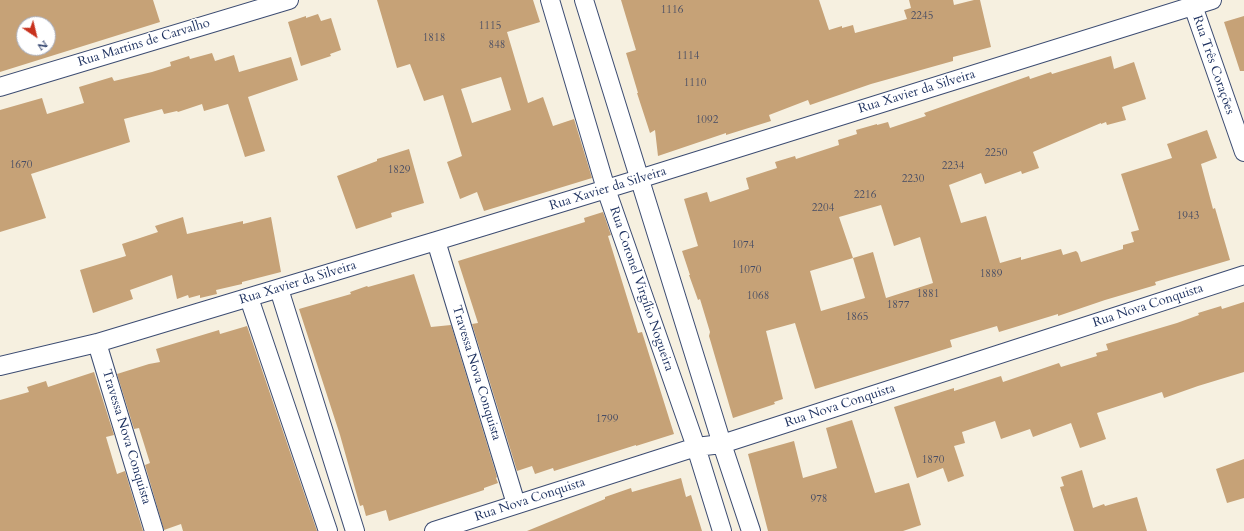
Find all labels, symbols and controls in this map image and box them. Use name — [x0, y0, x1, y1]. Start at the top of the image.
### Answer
house number: 1116 — [661, 3, 683, 17]
house number: 2245 — [911, 9, 933, 23]
street label: Rua Três Corações — [1189, 13, 1237, 117]
street label: Rua Martins de Carvalho — [76, 15, 212, 71]
north arrow — [16, 16, 56, 56]
house number: 1115 — [479, 19, 501, 33]
house number: 1818 — [423, 31, 445, 45]
text: N — [34, 37, 51, 54]
house number: 848 — [489, 38, 505, 52]
house number: 1114 — [677, 49, 699, 63]
street label: Rua Xavier da Silveira — [857, 67, 977, 117]
house number: 1110 — [684, 76, 706, 90]
house number: 1092 — [696, 113, 718, 127]
house number: 2250 — [985, 146, 1007, 160]
house number: 1670 — [10, 158, 32, 172]
house number: 2234 — [942, 159, 964, 173]
house number: 1829 — [388, 163, 410, 177]
street label: Rua Xavier da Silveira — [548, 164, 668, 214]
house number: 2230 — [902, 172, 924, 186]
house number: 2216 — [854, 188, 876, 202]
house number: 2204 — [812, 201, 834, 215]
street label: Rua Coronel Virgílio Nogueira — [605, 205, 677, 373]
house number: 1943 — [1177, 209, 1199, 223]
house number: 1074 — [732, 238, 754, 252]
street label: Rua Xavier da Silveira — [238, 258, 358, 308]
house number: 1070 — [739, 263, 761, 277]
house number: 1889 — [980, 267, 1002, 281]
street label: Rua Nova Conquista — [1091, 281, 1205, 331]
house number: 1881 — [917, 287, 939, 301]
house number: 1068 — [747, 289, 769, 303]
house number: 1877 — [887, 298, 909, 312]
street label: Travessa Nova Conquista — [448, 304, 504, 442]
house number: 1865 — [846, 310, 868, 324]
street label: Travessa Nova Conquista — [98, 368, 154, 506]
street label: Rua Nova Conquista — [783, 381, 897, 431]
house number: 1799 — [596, 412, 618, 426]
house number: 1870 — [922, 453, 944, 467]
street label: Rua Nova Conquista — [473, 475, 587, 525]
house number: 978 — [811, 492, 827, 506]

